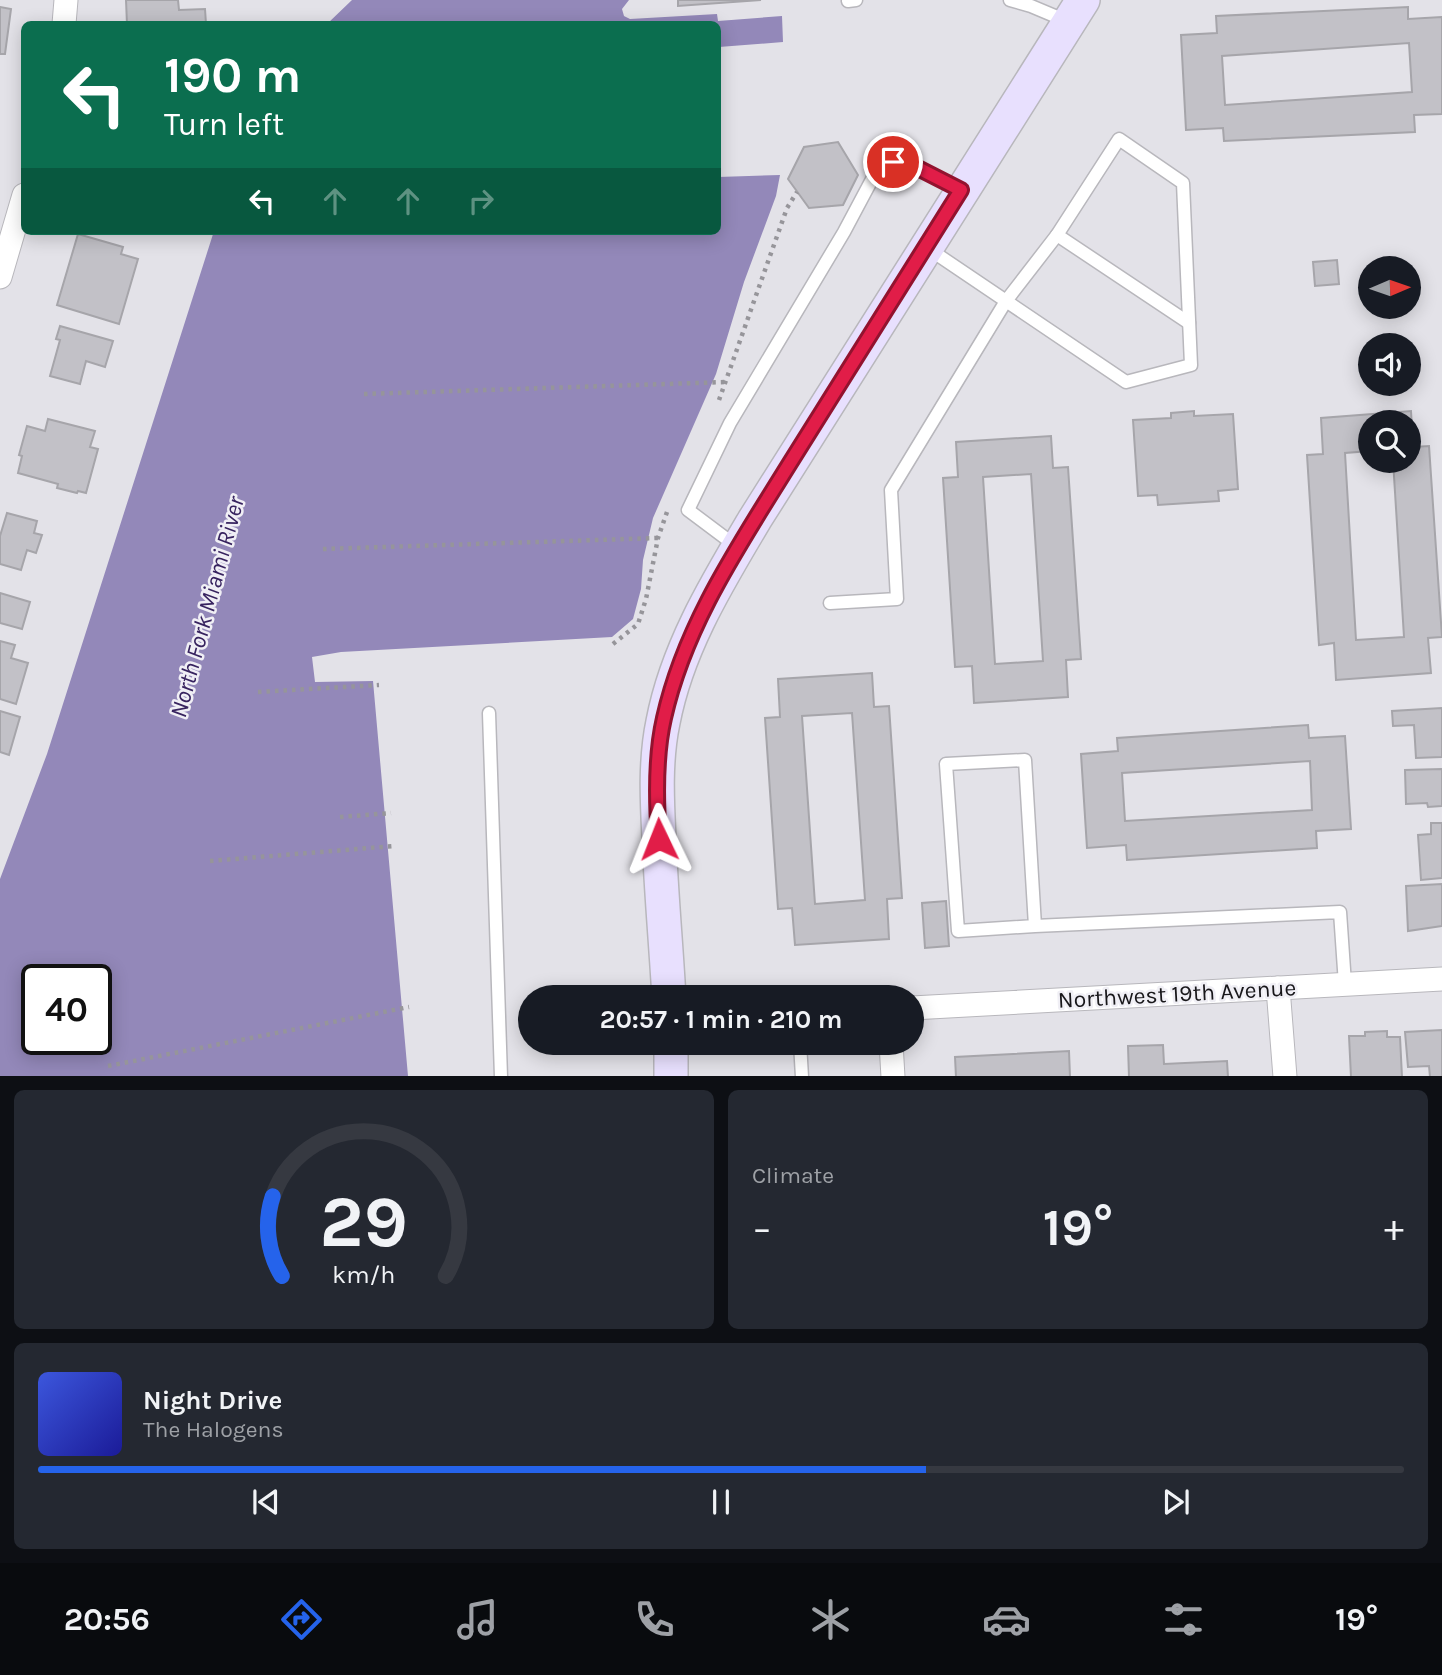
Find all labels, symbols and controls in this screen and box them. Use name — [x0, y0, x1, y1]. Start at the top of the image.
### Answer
text: 190 m — [164, 47, 301, 104]
icon: left — [49, 49, 140, 140]
text: Turn left — [164, 106, 284, 143]
pin — [863, 132, 923, 192]
icon: arrive — [874, 143, 912, 181]
icon: left — [243, 182, 281, 220]
icon: ahead — [316, 182, 354, 220]
icon: ahead — [389, 182, 427, 220]
icon: right — [462, 182, 500, 220]
north arrow — [1358, 256, 1421, 318]
map controls — [1358, 256, 1421, 473]
button: sound — [1358, 333, 1421, 396]
button: search — [1358, 410, 1421, 473]
water label: North Fork Miami River — [164, 493, 250, 721]
position arrow — [622, 802, 696, 876]
speed limit sign: 40 — [21, 964, 112, 1055]
street label: Northwest 19th Avenue — [1057, 974, 1297, 1014]
text: 20:57 · 1 min · 210 m — [600, 1004, 842, 1035]
text: Climate — [752, 1162, 834, 1189]
text: 29 — [320, 1179, 408, 1264]
text: 19° — [1043, 1197, 1113, 1258]
text: − — [752, 1206, 772, 1251]
text: + — [1384, 1206, 1404, 1251]
text: km/h — [332, 1259, 396, 1288]
text: Night Drive — [143, 1385, 282, 1416]
text: The Halogens — [143, 1416, 283, 1443]
icon: previous — [247, 1483, 285, 1521]
icon: pause — [702, 1483, 740, 1521]
icon: next — [1157, 1483, 1195, 1521]
icon: directions — [277, 1595, 326, 1644]
icon: music — [453, 1595, 502, 1644]
icon: phone — [630, 1595, 679, 1644]
icon: climate — [806, 1595, 855, 1644]
icon: car — [982, 1595, 1031, 1644]
icon: filters — [1159, 1595, 1208, 1644]
text: 20:56 — [64, 1601, 150, 1638]
text: 19° — [1335, 1601, 1378, 1638]

